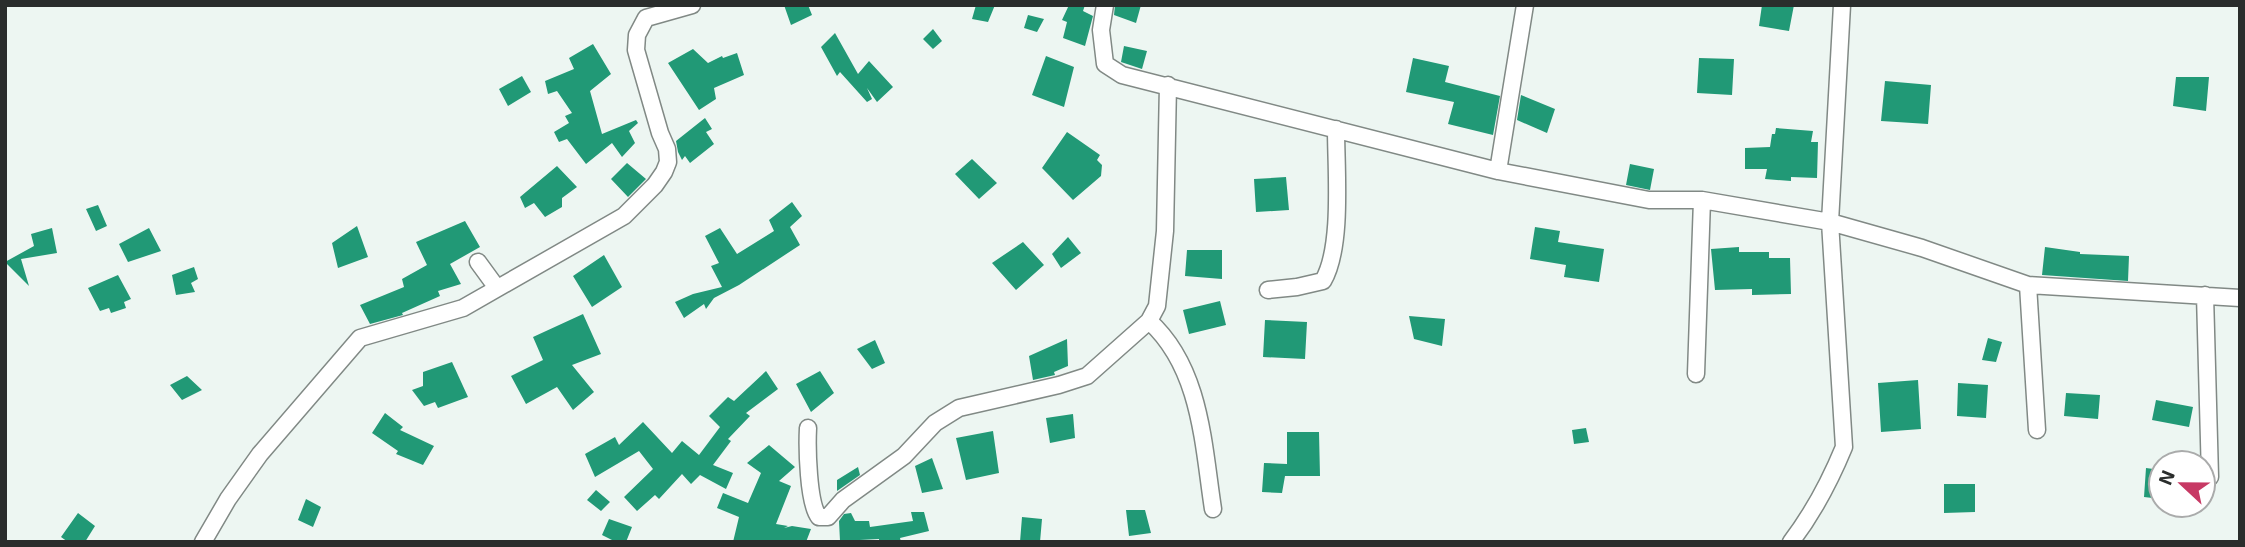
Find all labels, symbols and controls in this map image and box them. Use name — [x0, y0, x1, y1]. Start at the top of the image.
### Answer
north arrow — [2147, 449, 2217, 519]
text: N — [2153, 467, 2179, 488]

